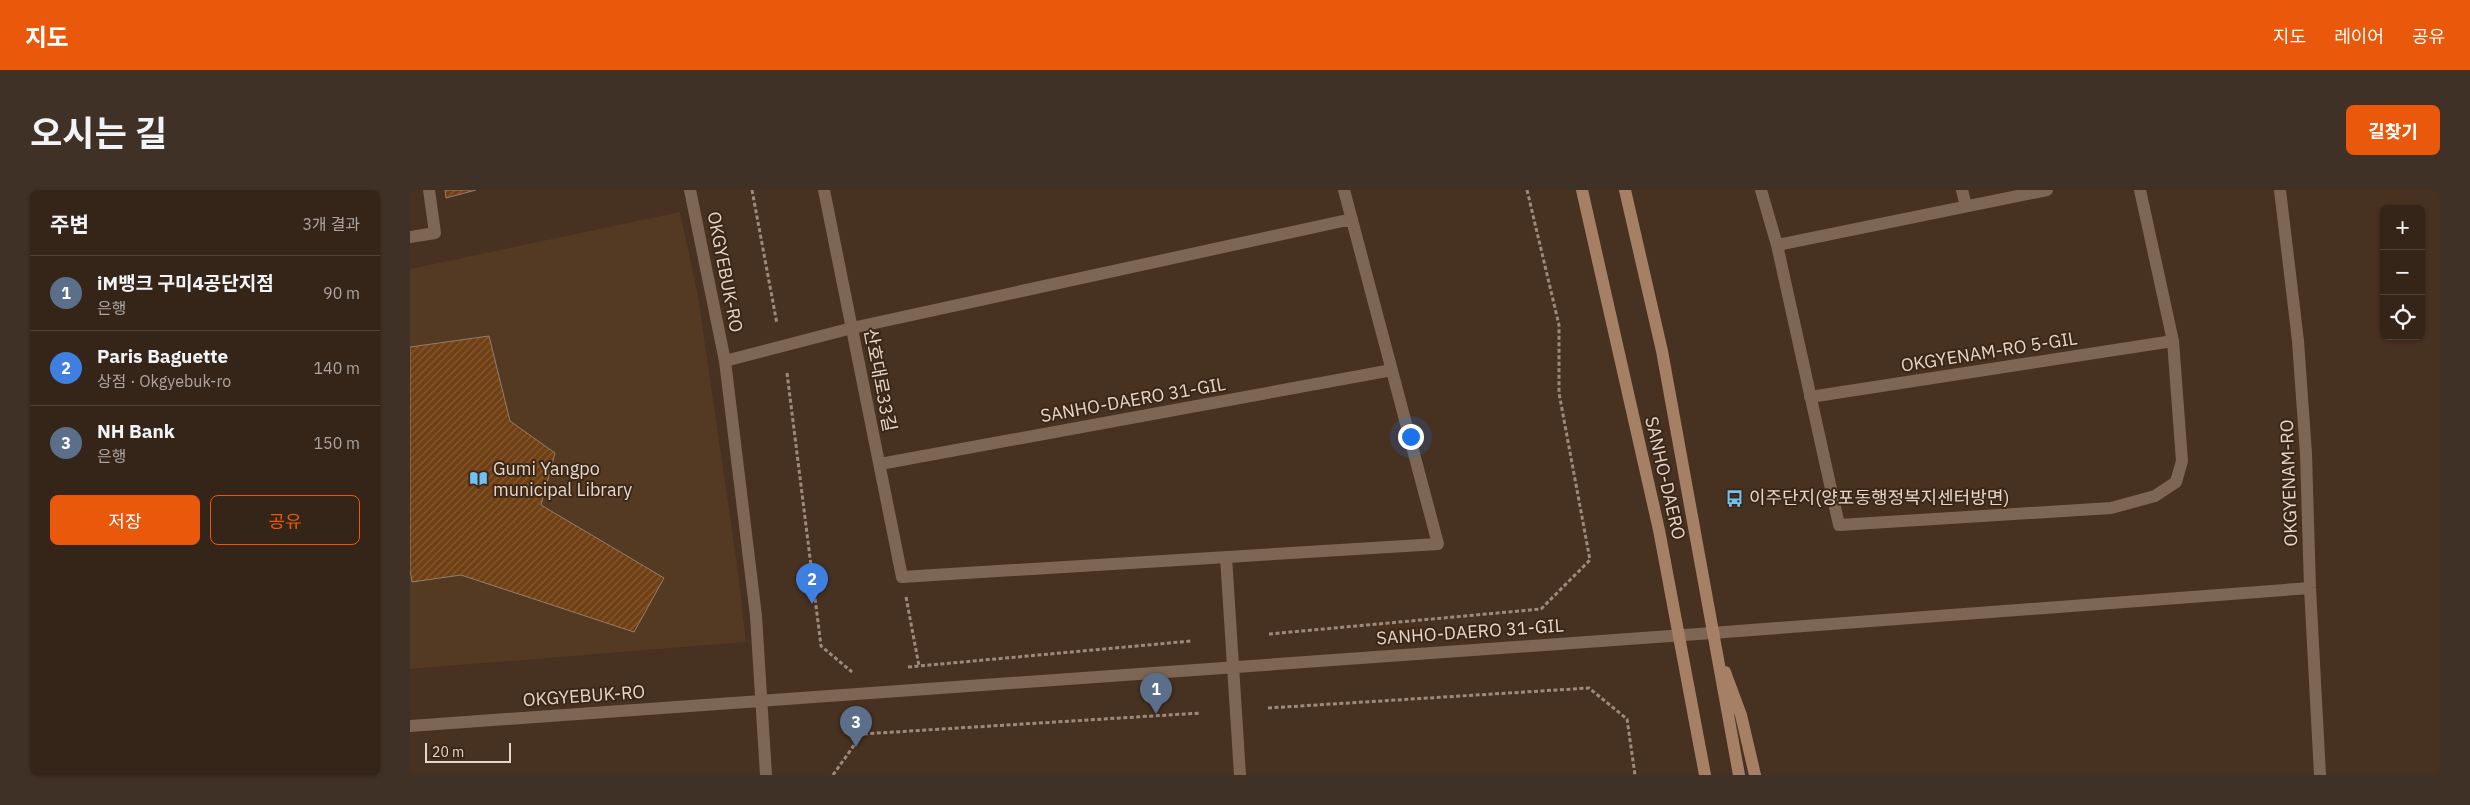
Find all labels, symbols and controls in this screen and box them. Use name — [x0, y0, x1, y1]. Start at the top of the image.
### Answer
text: 지도 — [25, 21, 69, 53]
text: 지도 — [2273, 25, 2306, 48]
text: 레이어 — [2334, 25, 2384, 48]
text: 공유 — [2412, 25, 2445, 48]
button: 길찾기 — [2346, 105, 2440, 155]
text: 오시는 길 — [30, 110, 167, 156]
map controls — [2380, 205, 2425, 340]
button: + — [2380, 205, 2425, 250]
text: 주변 — [50, 210, 89, 238]
street label: OKGYEBUK-RO — [703, 210, 748, 334]
text: 3개 결과 — [302, 214, 360, 234]
button: − — [2380, 250, 2425, 295]
text: iM뱅크 구미4공단지점 — [97, 271, 274, 295]
text: 1 — [61, 283, 71, 303]
text: 90 m — [323, 283, 360, 303]
button: locate — [2380, 295, 2425, 340]
text: 은행 — [97, 298, 126, 318]
street label: 산호대로33길 — [859, 326, 902, 433]
street label: OKGYENAM-RO 5-GIL — [1899, 326, 2079, 377]
text: Paris Baguette — [97, 344, 228, 368]
text: 2 — [61, 358, 71, 378]
text: 140 m — [313, 358, 360, 378]
text: 상점 · Okgyebuk-ro — [97, 371, 231, 391]
street label: SANHO-DAERO 31-GIL — [1039, 372, 1227, 427]
street label: SANHO-DAERO — [1640, 414, 1691, 542]
text: NH Bank — [97, 419, 175, 443]
street label: OKGYENAM-RO — [2275, 419, 2302, 547]
your location — [1398, 424, 1424, 450]
text: 3 — [61, 433, 71, 453]
text: 150 m — [313, 433, 360, 453]
text: 은행 — [97, 446, 126, 466]
place label: Gumi Yangpo municipal Library — [493, 457, 632, 501]
library icon: Gumi Yangpo municipal Library — [469, 469, 489, 489]
place label: 이주단지(양포동행정복지센터방면) — [1749, 486, 2009, 509]
bus stop icon: 이주단지(양포동행정복지센터방면) — [1725, 488, 1745, 508]
button: 저장 — [50, 495, 200, 545]
button: 공유 — [210, 495, 360, 545]
pin: 2 — [796, 563, 828, 604]
street label: SANHO-DAERO 31-GIL — [1376, 613, 1564, 650]
pin: 1 — [1140, 673, 1172, 714]
street label: OKGYEBUK-RO — [522, 680, 646, 711]
pin: 3 — [840, 706, 872, 747]
scale bar — [425, 740, 511, 763]
text: 20 m — [432, 743, 464, 761]

